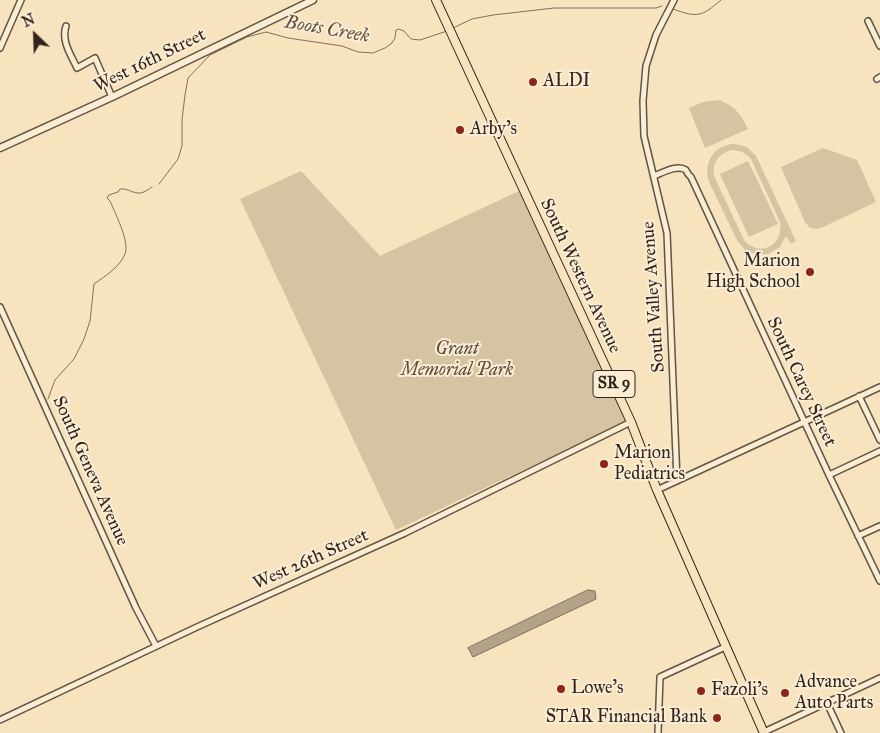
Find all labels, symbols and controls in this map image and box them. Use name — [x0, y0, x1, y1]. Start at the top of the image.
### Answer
north arrow — [10, 10, 60, 60]
text: N — [20, 11, 38, 31]
water label: Boots Creek — [283, 11, 371, 49]
street label: West 16th Street — [90, 25, 210, 97]
place label: ALDI — [543, 71, 590, 93]
marker: ALDI — [527, 76, 539, 88]
place label: Arby's — [470, 119, 517, 141]
marker: Arby's — [454, 124, 466, 136]
street label: South Western Avenue — [535, 195, 625, 357]
street label: South Valley Avenue — [638, 221, 670, 373]
place label: Marion High School — [706, 251, 800, 294]
marker: Marion High School — [804, 266, 816, 278]
street label: South Carey Street — [762, 314, 840, 450]
park label: Grant Memorial Park — [401, 339, 513, 382]
road number: SR 9 — [593, 370, 635, 398]
street label: South Geneva Avenue — [47, 393, 133, 549]
place label: Marion Pediatrics — [614, 443, 685, 486]
marker: Marion Pediatrics — [598, 458, 610, 470]
street label: West 26th Street — [250, 525, 372, 595]
place label: Advance Auto Parts — [795, 672, 873, 714]
place label: Lowe's — [571, 678, 623, 700]
place label: Fazoli's — [711, 680, 768, 702]
marker: Lowe's — [555, 683, 567, 695]
marker: Fazoli's — [695, 685, 707, 697]
marker: Advance Auto Parts — [779, 687, 791, 699]
place label: STAR Financial Bank — [546, 707, 707, 729]
marker: STAR Financial Bank — [711, 712, 723, 724]

